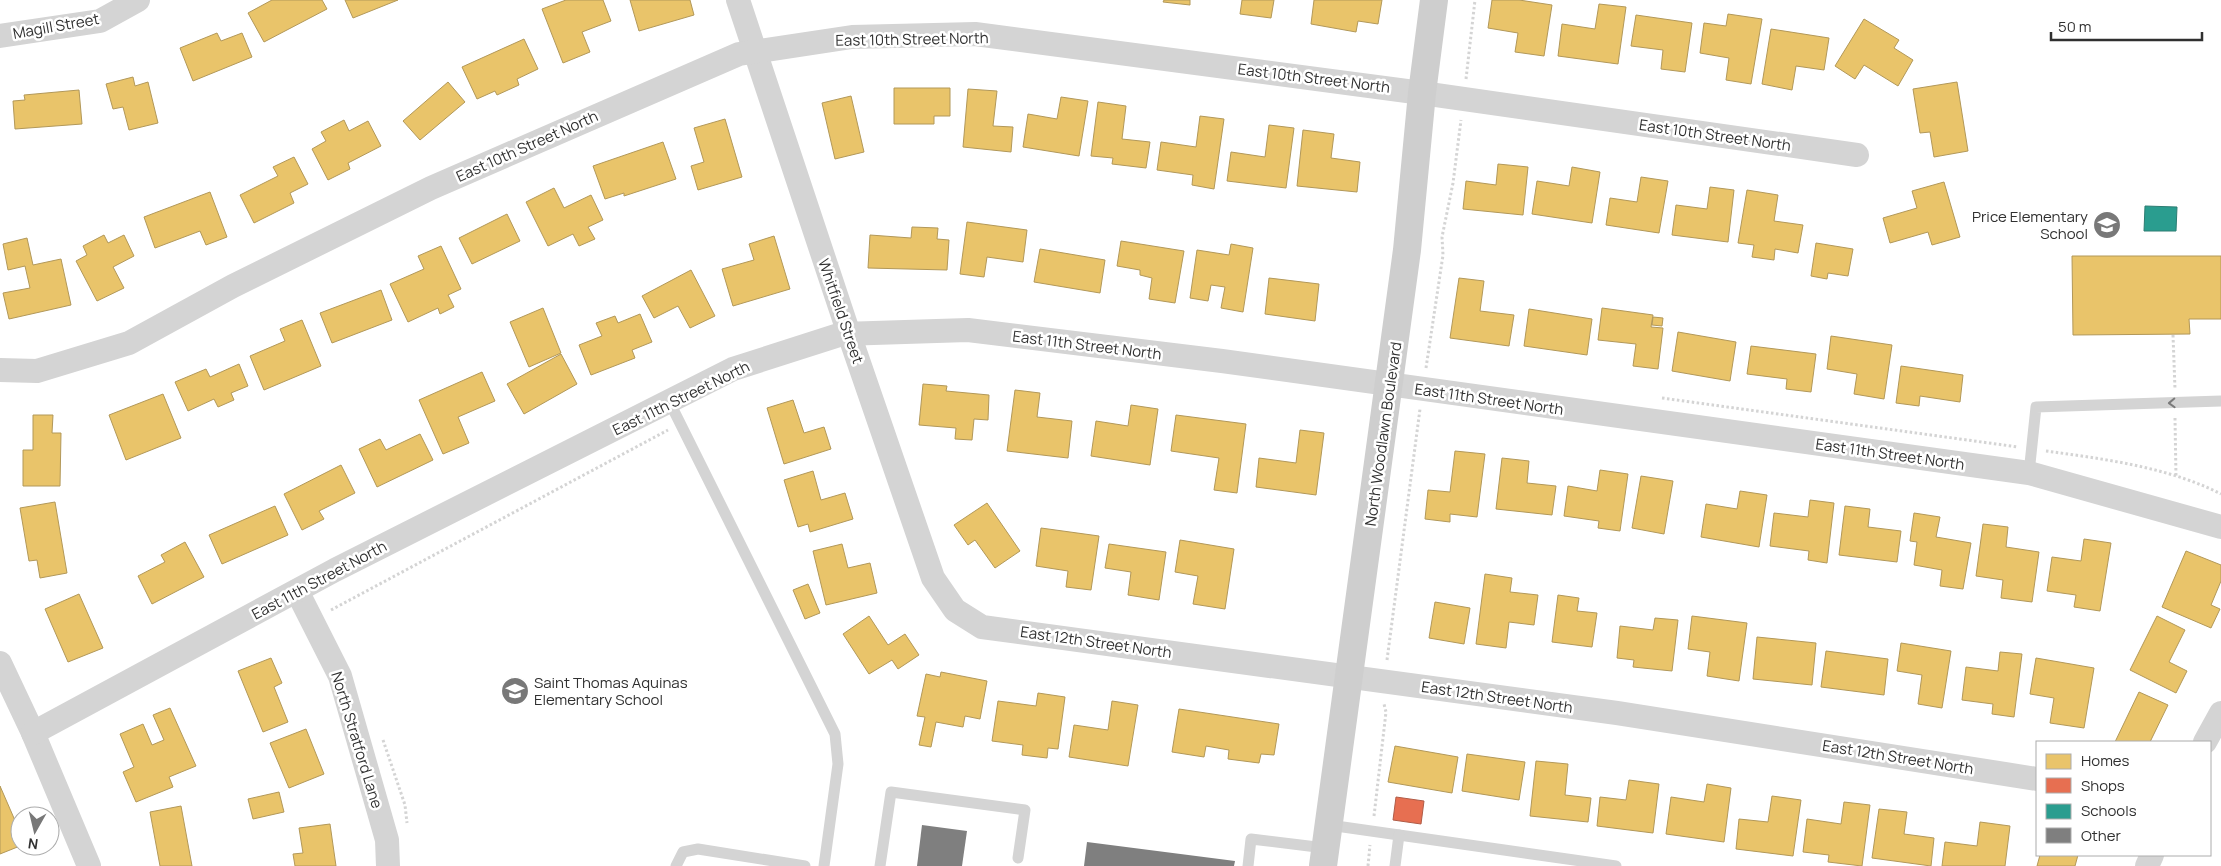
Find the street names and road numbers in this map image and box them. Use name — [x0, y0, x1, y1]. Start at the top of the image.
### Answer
street label: Magill Street — [11, 8, 101, 44]
street label: East 10th Street North — [835, 27, 989, 51]
street label: East 10th Street North — [1237, 58, 1391, 98]
street label: East 10th Street North — [453, 105, 601, 187]
street label: East 10th Street North — [1638, 114, 1792, 156]
street label: Whitfield Street — [813, 256, 869, 366]
street label: East 11th Street North — [1011, 325, 1163, 365]
street label: North Woodlawn Boulevard — [1360, 341, 1406, 527]
street label: East 11th Street North — [609, 356, 753, 440]
street label: East 11th Street North — [1413, 378, 1565, 420]
street label: East 11th Street North — [1814, 433, 1966, 475]
street label: East 11th Street North — [248, 536, 390, 624]
street label: East 12th Street North — [1019, 621, 1173, 663]
street label: North Stratford Lane — [326, 669, 388, 811]
street label: East 12th Street North — [1420, 676, 1574, 718]
street label: East 12th Street North — [1821, 735, 1975, 779]

